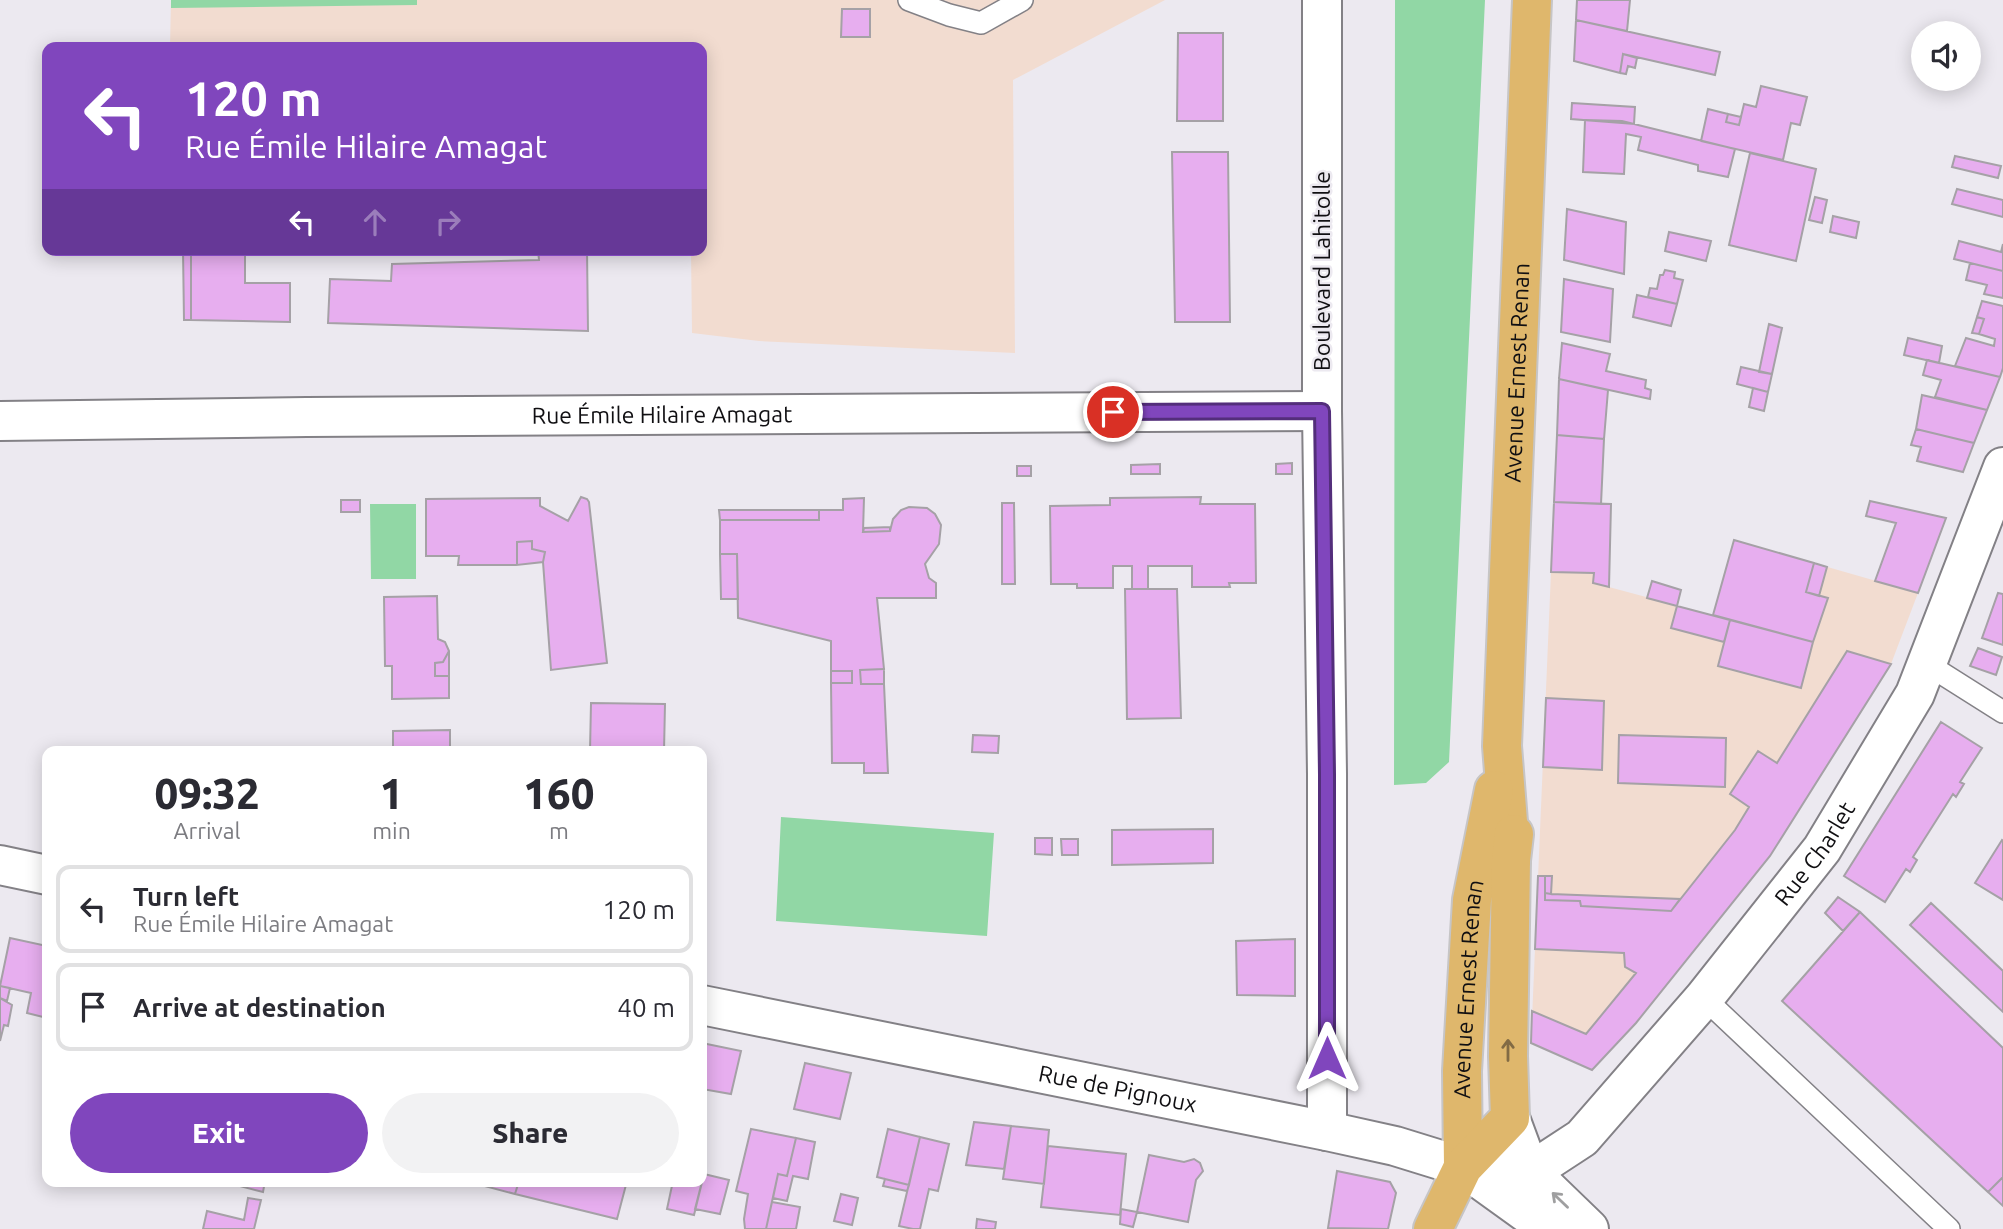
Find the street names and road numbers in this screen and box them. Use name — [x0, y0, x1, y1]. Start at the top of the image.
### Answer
street label: Boulevard Lahitolle — [1309, 171, 1334, 371]
street label: Avenue Ernest Renan — [1500, 262, 1533, 483]
street label: Rue Émile Hilaire Amagat — [532, 401, 792, 428]
street label: Rue Charlet — [1769, 797, 1859, 910]
street label: Avenue Ernest Renan — [1449, 877, 1488, 1099]
street label: Rue de Pignoux — [1036, 1060, 1199, 1117]

